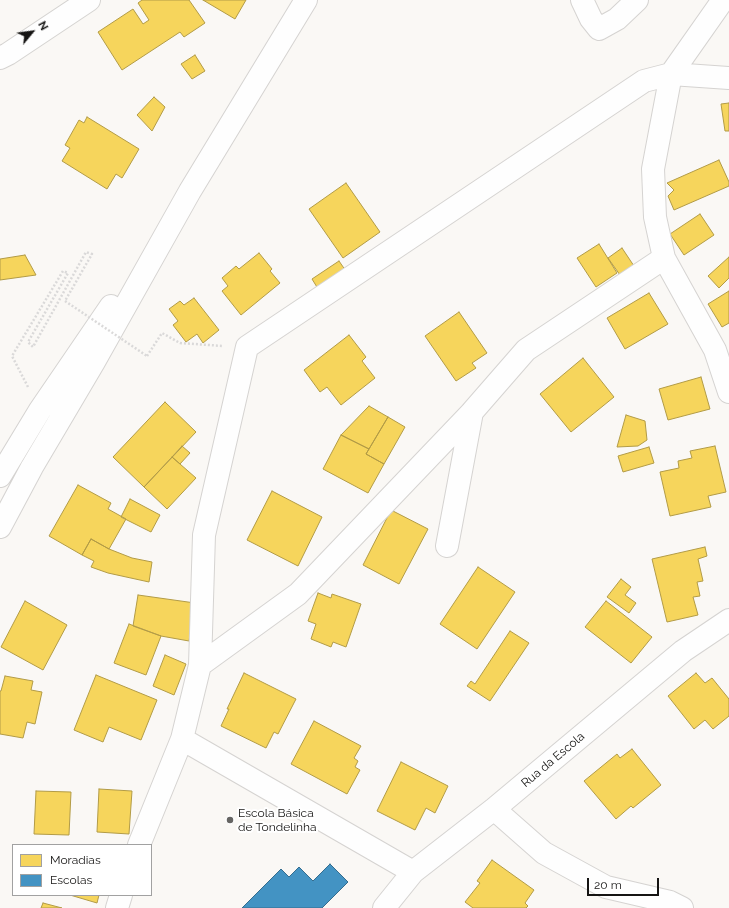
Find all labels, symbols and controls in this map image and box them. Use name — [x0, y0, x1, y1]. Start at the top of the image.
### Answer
north arrow — [12, 12, 52, 52]
text: N — [35, 19, 51, 33]
street label: Rua da Escola — [518, 729, 588, 791]
place label: Escola Básica de Tondelinha — [238, 806, 317, 834]
marker: Escola Básica de Tondelinha — [225, 815, 235, 825]
legend — [12, 844, 152, 896]
text: Moradias — [50, 853, 101, 867]
scale bar — [589, 870, 661, 896]
text: Escolas — [50, 873, 92, 887]
text: 20 m — [594, 878, 622, 892]

